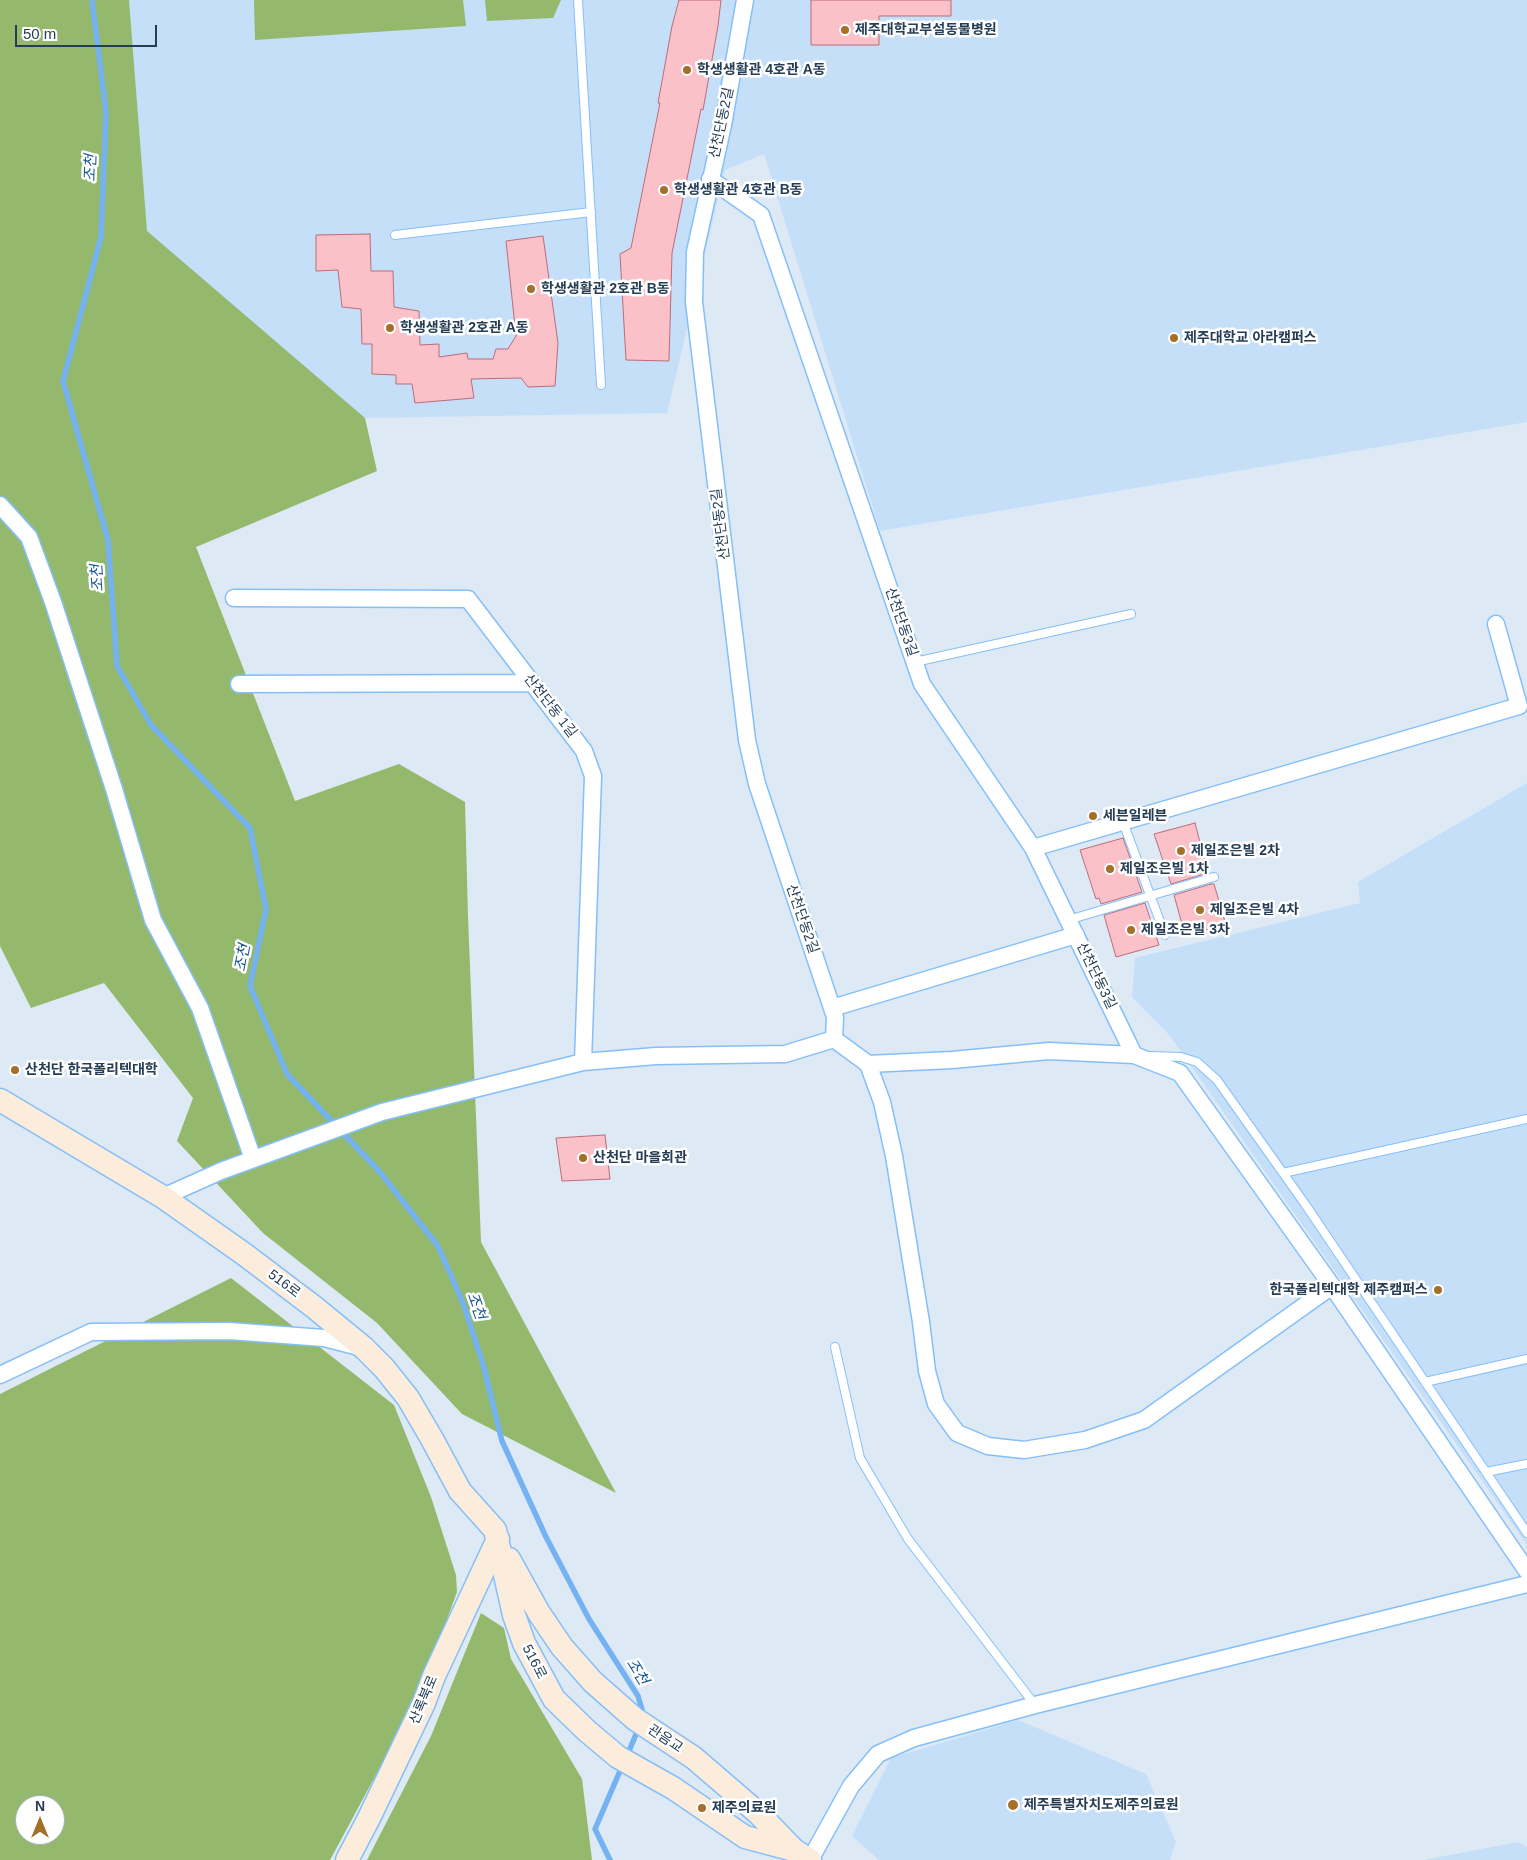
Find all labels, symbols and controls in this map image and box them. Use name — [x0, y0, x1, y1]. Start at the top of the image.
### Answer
scale bar — [18, 15, 160, 47]
place label: 제주대학교부설동물병원 — [855, 22, 997, 38]
marker: 제주대학교부설동물병원 — [839, 24, 851, 36]
text: 50 m — [23, 25, 56, 42]
place label: 학생생활관 4호관 A동 — [697, 62, 826, 78]
marker: 학생생활관 4호관 A동 — [681, 64, 693, 76]
street label: 산천단동2길 — [706, 86, 738, 160]
water label: 조천 — [82, 154, 100, 182]
place label: 학생생활관 4호관 B동 — [674, 182, 803, 198]
marker: 학생생활관 4호관 B동 — [658, 184, 670, 196]
place label: 학생생활관 2호관 B동 — [541, 281, 670, 297]
marker: 학생생활관 2호관 B동 — [525, 283, 537, 295]
place label: 학생생활관 2호관 A동 — [400, 320, 529, 336]
marker: 학생생활관 2호관 A동 — [384, 322, 396, 334]
place label: 제주대학교 아라캠퍼스 — [1184, 330, 1317, 346]
marker: 제주대학교 아라캠퍼스 — [1168, 332, 1180, 344]
street label: 산천단동2길 — [708, 487, 734, 561]
water label: 조천 — [88, 564, 108, 592]
street label: 산천단동3길 — [881, 585, 921, 659]
street label: 산천단동 1길 — [520, 671, 580, 741]
place label: 세븐일레븐 — [1103, 808, 1167, 824]
marker: 세븐일레븐 — [1087, 810, 1099, 822]
place label: 제일조은빌 2차 — [1191, 843, 1280, 859]
marker: 제일조은빌 2차 — [1175, 845, 1187, 857]
place label: 제일조은빌 1차 — [1120, 861, 1209, 877]
marker: 제일조은빌 1차 — [1104, 863, 1116, 875]
street label: 산천단동2길 — [782, 882, 822, 956]
place label: 제일조은빌 4차 — [1210, 902, 1299, 918]
marker: 제일조은빌 4차 — [1194, 904, 1206, 916]
place label: 제일조은빌 3차 — [1141, 922, 1230, 938]
marker: 제일조은빌 3차 — [1125, 924, 1137, 936]
street label: 산천단동3길 — [1073, 940, 1119, 1012]
water label: 조천 — [232, 943, 254, 973]
place label: 산천단 한국폴리텍대학 — [25, 1062, 158, 1078]
marker: 산천단 한국폴리텍대학 — [9, 1064, 21, 1076]
place label: 산천단 마을회관 — [593, 1150, 687, 1166]
marker: 산천단 마을회관 — [577, 1152, 589, 1164]
street label: 516로 — [264, 1266, 304, 1302]
place label: 한국폴리텍대학 제주캠퍼스 — [1270, 1282, 1428, 1298]
marker: 한국폴리텍대학 제주캠퍼스 — [1432, 1284, 1444, 1296]
water label: 조천 — [463, 1290, 489, 1322]
street label: 516로 — [518, 1642, 550, 1682]
water label: 조천 — [622, 1656, 652, 1688]
street label: 산록북로 — [406, 1673, 442, 1727]
street label: 관음교 — [644, 1721, 686, 1757]
north arrow — [15, 1795, 65, 1845]
place label: 제주특별자치도제주의료원 — [1024, 1797, 1179, 1813]
text: N — [35, 1798, 45, 1814]
marker: 제주특별자치도제주의료원 — [1006, 1798, 1020, 1812]
place label: 제주의료원 — [712, 1800, 776, 1816]
marker: 제주의료원 — [696, 1802, 708, 1814]

